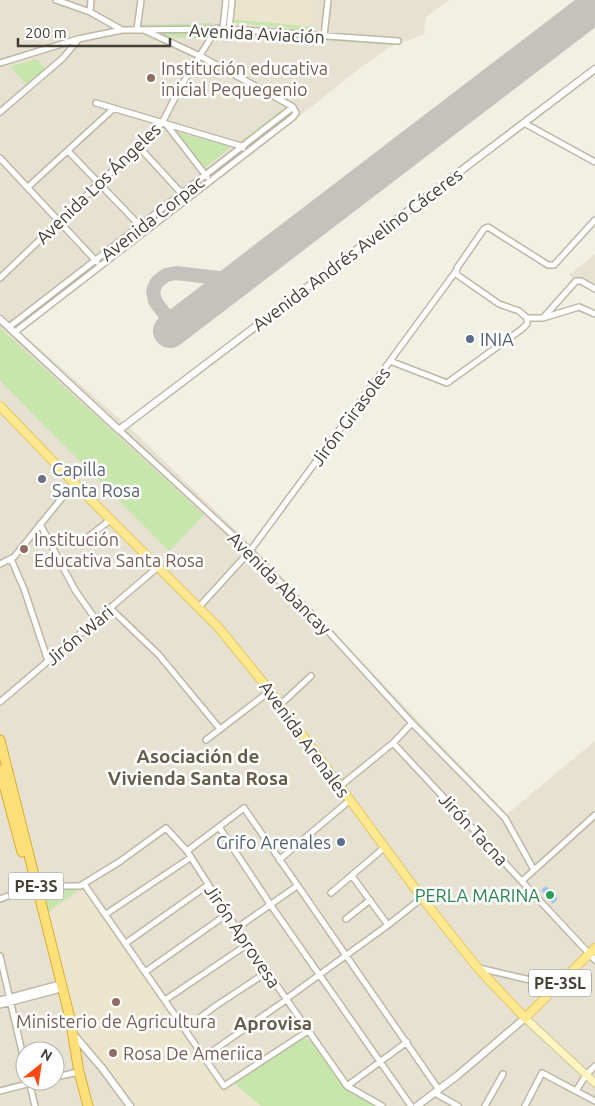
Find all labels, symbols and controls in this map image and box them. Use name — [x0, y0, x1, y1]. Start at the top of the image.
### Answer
scale bar — [18, 15, 170, 47]
street label: Avenida Aviación — [188, 19, 326, 47]
text: 200 m — [25, 24, 67, 41]
place label: Institución educativa inicial Pequegenio — [161, 58, 328, 99]
marker: Institución educativa inicial Pequegenio — [145, 72, 157, 84]
street label: Avenida Los Ángeles — [31, 118, 164, 248]
street label: Avenida Andrés Avelino Cáceres — [248, 164, 466, 334]
street label: Avenida Corpac — [97, 172, 207, 264]
place label: INIA — [480, 329, 514, 349]
marker: INIA — [464, 333, 476, 345]
street label: Jirón Girasoles — [306, 363, 394, 469]
place label: Capilla Santa Rosa — [52, 459, 140, 500]
marker: Capilla Santa Rosa — [36, 473, 48, 485]
street label: Avenida Abancay — [225, 528, 336, 639]
place label: Institución Educativa Santa Rosa — [34, 529, 204, 570]
marker: Institución Educativa Santa Rosa — [18, 543, 30, 555]
street label: Jirón Wari — [41, 601, 117, 669]
street label: Avenida Arenales — [256, 677, 354, 801]
district label: Asociación de Vivienda Santa Rosa — [108, 745, 288, 789]
street label: Jirón Tacna — [436, 789, 512, 869]
place label: Grifo Arenales — [216, 832, 331, 852]
marker: Grifo Arenales — [335, 836, 347, 848]
road number: PE-3S — [8, 872, 64, 899]
street label: Jirón Aprovesa — [201, 881, 285, 991]
place label: PERLA MARINA — [415, 885, 540, 905]
marker: PERLA MARINA — [544, 889, 556, 901]
road number: PE-3SL — [529, 970, 591, 996]
marker: Ministerio de Agricultura — [110, 996, 122, 1008]
place label: Ministerio de Agricultura — [16, 1011, 216, 1031]
district label: Aprovisa — [234, 1012, 312, 1034]
north arrow — [15, 1041, 65, 1091]
place label: Rosa De Ameriica — [123, 1043, 263, 1063]
text: N — [38, 1045, 55, 1064]
marker: Rosa De Ameriica — [107, 1047, 119, 1059]

